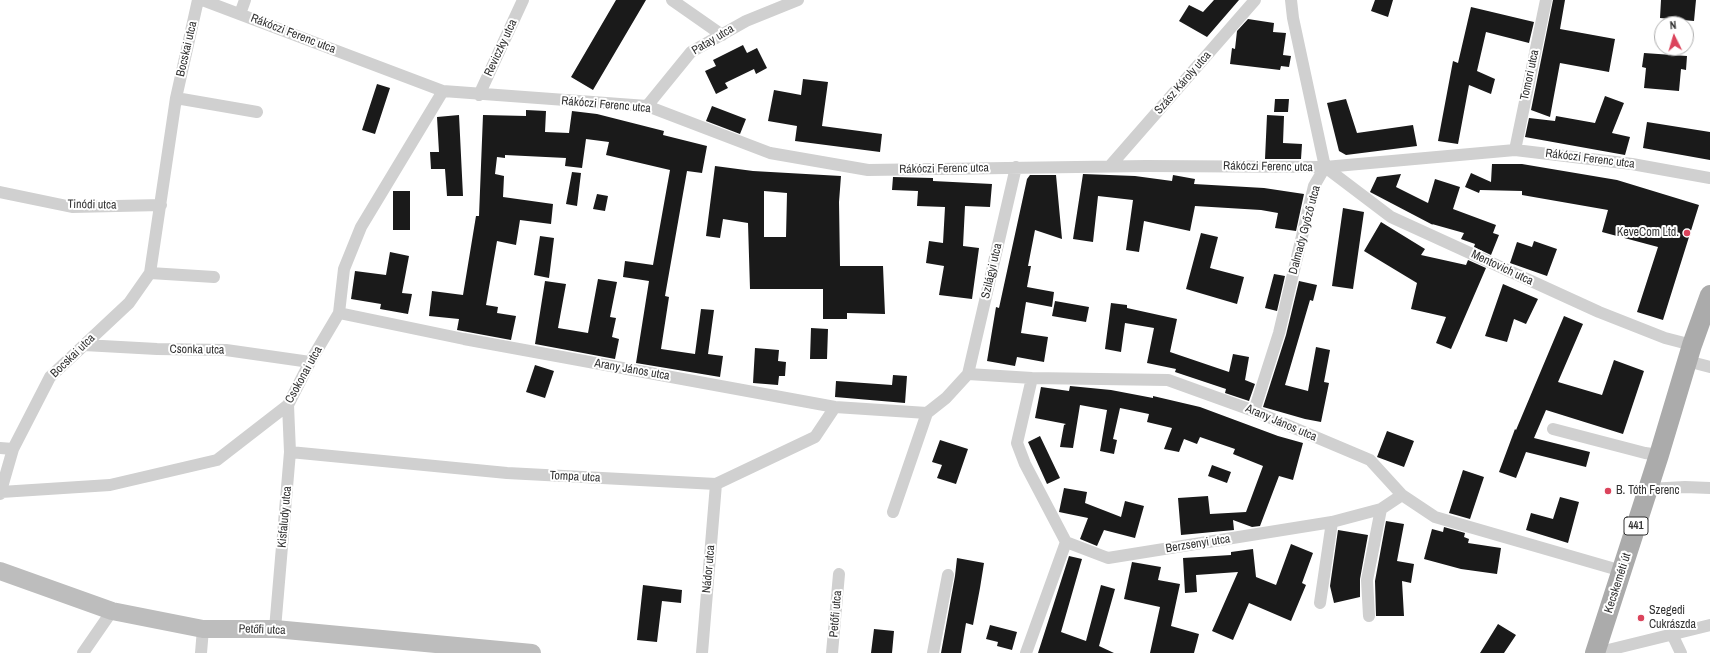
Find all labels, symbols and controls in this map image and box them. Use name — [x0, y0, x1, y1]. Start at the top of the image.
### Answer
street label: Rákóczi Ferenc utca — [249, 11, 337, 57]
north arrow — [1654, 16, 1694, 56]
street label: Reviczky utca — [482, 17, 520, 79]
text: N — [1669, 18, 1677, 32]
street label: Bocskai utca — [174, 20, 200, 78]
street label: Patay utca — [689, 22, 737, 58]
street label: Tomori utca — [1518, 48, 1542, 102]
street label: Szász Károly utca — [1152, 49, 1214, 117]
street label: Rákóczi Ferenc utca — [561, 94, 651, 116]
street label: Rákóczi Ferenc utca — [1545, 146, 1635, 172]
street label: Rákóczi Ferenc utca — [1223, 159, 1313, 175]
street label: Rákóczi Ferenc utca — [899, 161, 989, 177]
street label: Dalmady Győző utca — [1286, 184, 1324, 276]
street label: Tinódi utca — [67, 197, 117, 213]
place label: KeveCom Ltd. — [1617, 226, 1679, 240]
marker: KeveCom Ltd. — [1682, 228, 1692, 238]
street label: Szilágyi utca — [979, 242, 1005, 300]
street label: Mentovich utca — [1469, 247, 1535, 289]
street label: Bocskai utca — [48, 331, 98, 381]
street label: Csonka utca — [170, 342, 224, 358]
street label: Csokonai utca — [282, 344, 326, 406]
street label: Arany János utca — [593, 356, 671, 384]
street label: Arany János utca — [1243, 402, 1319, 444]
street label: Tompa utca — [549, 468, 601, 486]
place label: B. Tóth Ferenc — [1616, 484, 1680, 498]
street label: Kisfaludy utca — [275, 486, 295, 548]
marker: B. Tóth Ferenc — [1603, 486, 1613, 496]
road number: 441 — [1624, 517, 1648, 535]
street label: Berzsenyi utca — [1165, 532, 1231, 556]
street label: Nádor utca — [700, 544, 718, 594]
street label: Kecskeméti út — [1602, 551, 1634, 615]
street label: Petőfi utca — [827, 590, 845, 638]
place label: Szegedi Cukrászda — [1649, 604, 1696, 632]
marker: Szegedi Cukrászda — [1636, 613, 1646, 623]
street label: Petőfi utca — [238, 622, 286, 638]

